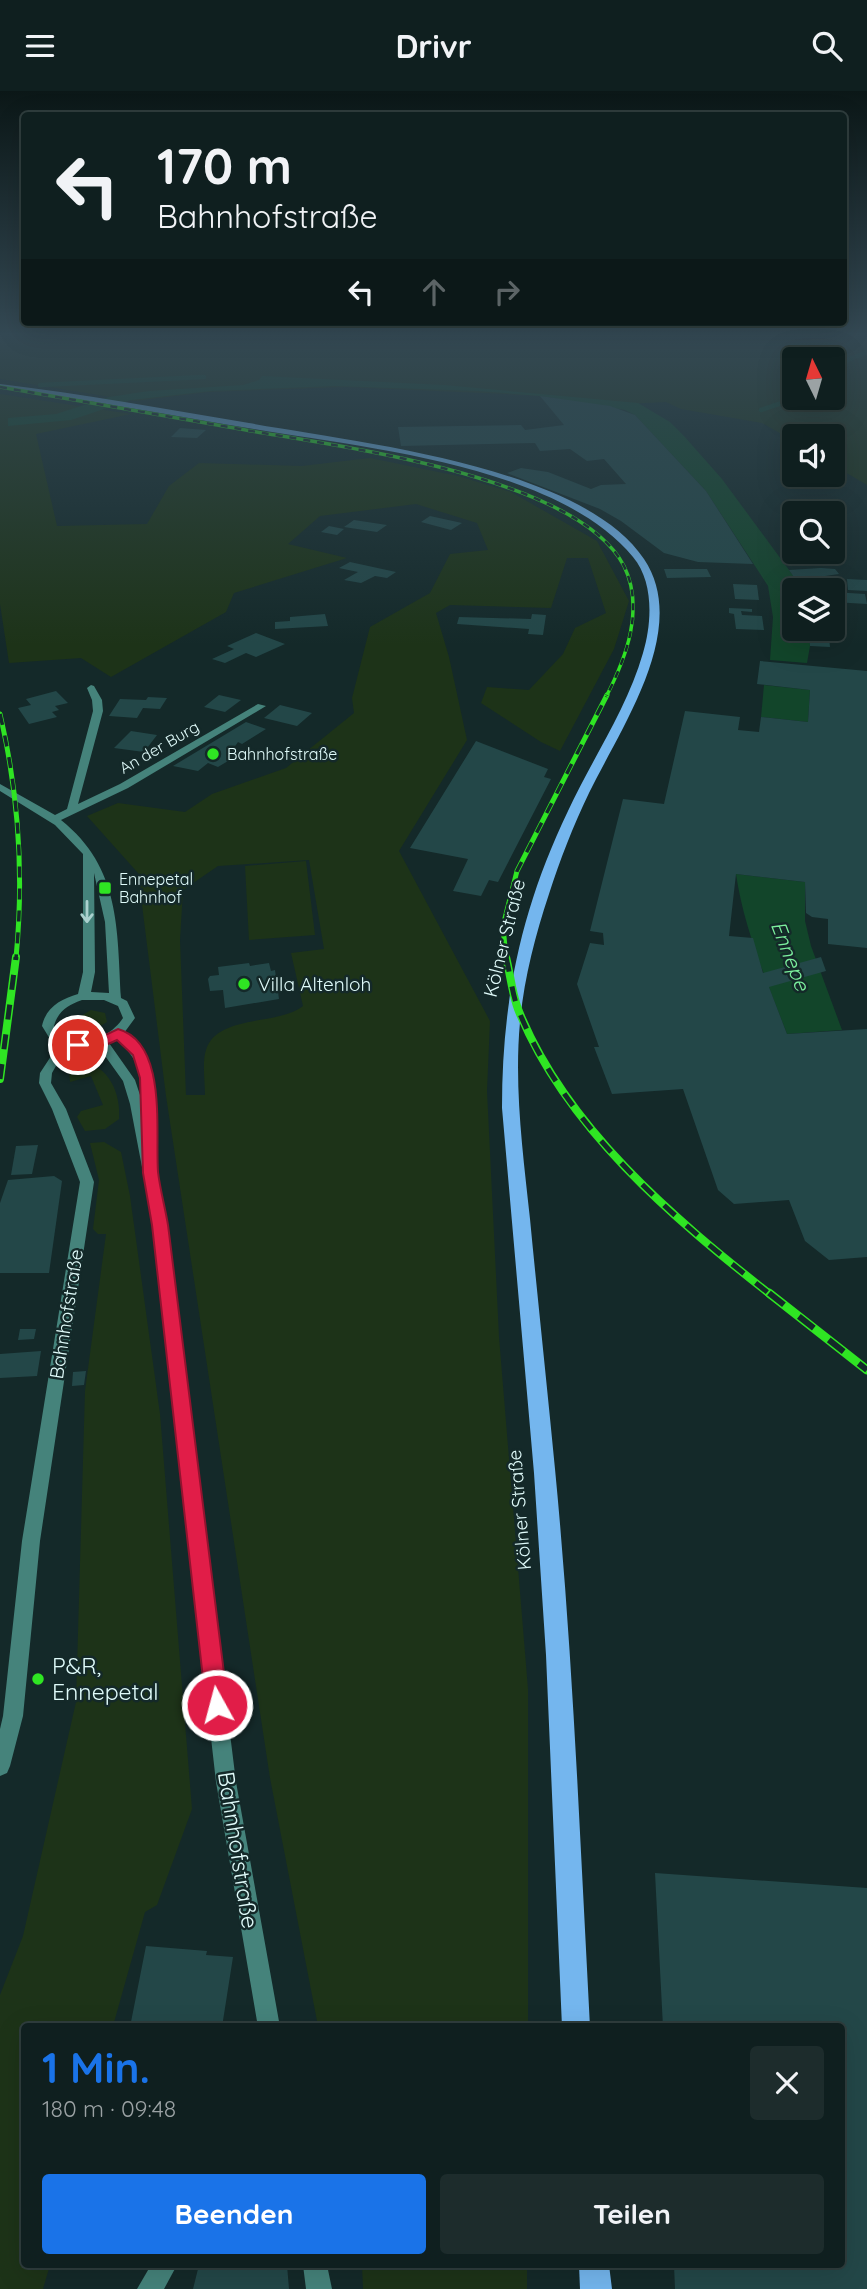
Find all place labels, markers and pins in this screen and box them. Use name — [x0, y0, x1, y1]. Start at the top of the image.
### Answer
place label: Bahnhofstraße — [227, 744, 337, 764]
marker: Bahnhofstraße — [205, 746, 221, 762]
place label: Ennepetal Bahnhof — [119, 869, 193, 907]
marker: Ennepetal Bahnhof — [97, 880, 113, 896]
place label: Villa Altenloh — [258, 972, 371, 996]
marker: Villa Altenloh — [236, 976, 252, 992]
pin — [48, 1015, 108, 1075]
place label: P&R, Ennepetal — [52, 1651, 159, 1706]
marker: P&R, Ennepetal — [30, 1671, 46, 1687]

